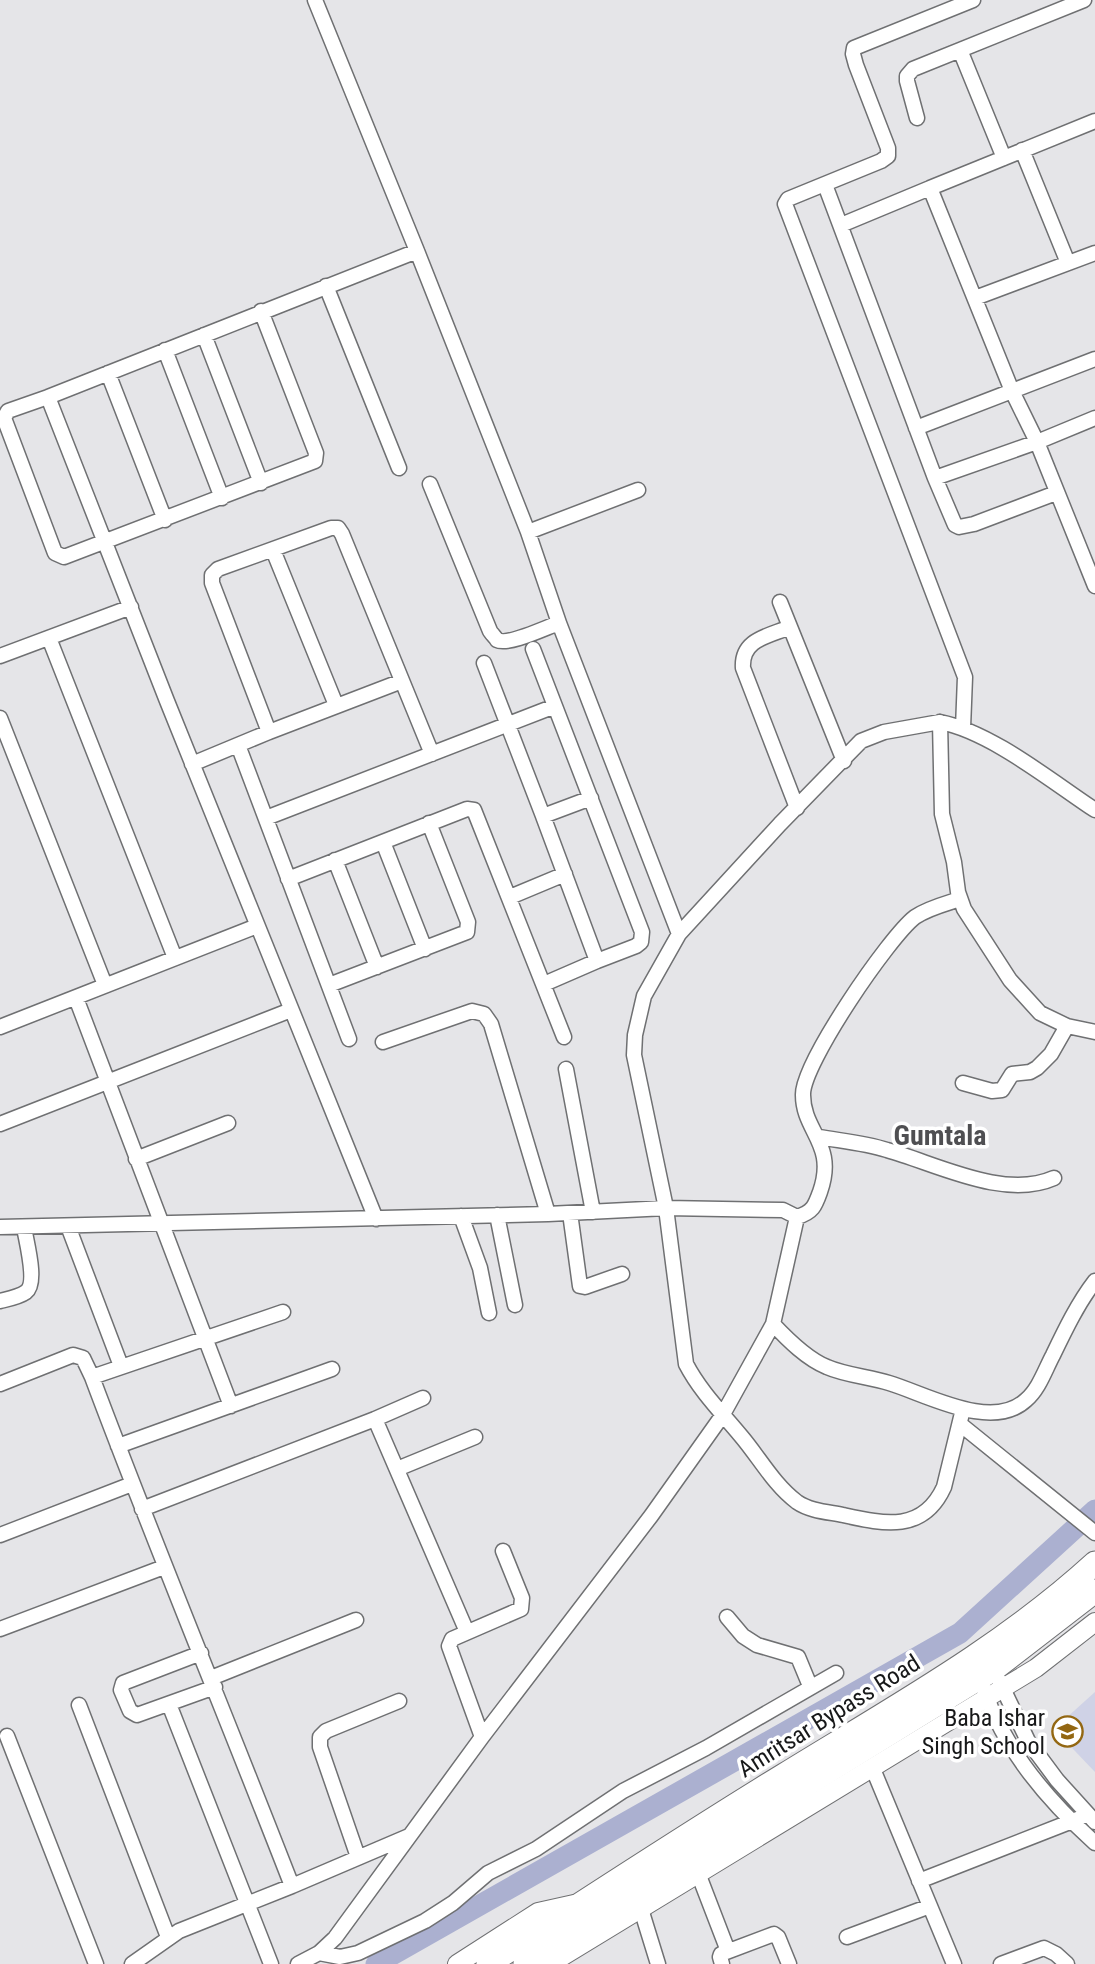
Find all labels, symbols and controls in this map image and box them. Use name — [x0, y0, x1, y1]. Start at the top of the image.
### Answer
district label: Gumtala — [894, 1119, 986, 1152]
street label: Amritsar Bypass Road — [733, 1649, 925, 1783]
place label: Baba Ishar Singh School — [922, 1704, 1045, 1760]
school or university icon: Baba Ishar Singh School — [1051, 1715, 1085, 1749]

